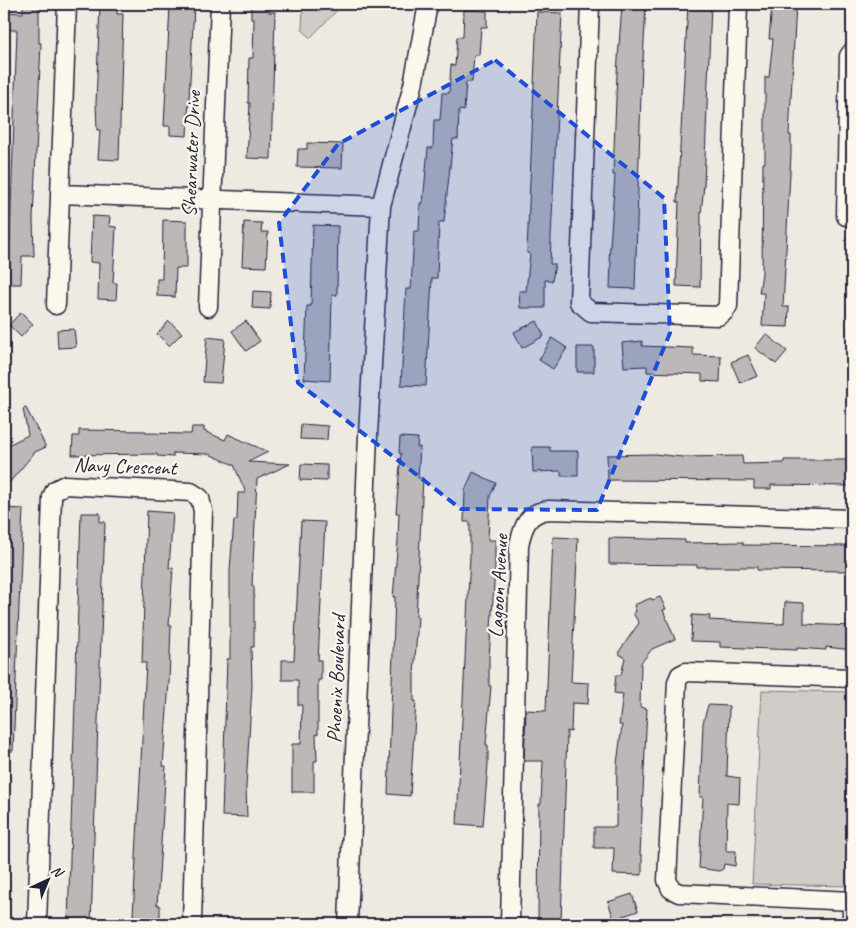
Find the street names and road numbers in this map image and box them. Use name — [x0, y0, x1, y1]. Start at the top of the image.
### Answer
street label: Shearwater Drive — [176, 89, 206, 218]
street label: Navy Crescent — [73, 451, 179, 481]
street label: Lagoon Avenue — [482, 533, 514, 638]
street label: Phoenix Boulevard — [321, 611, 351, 743]

